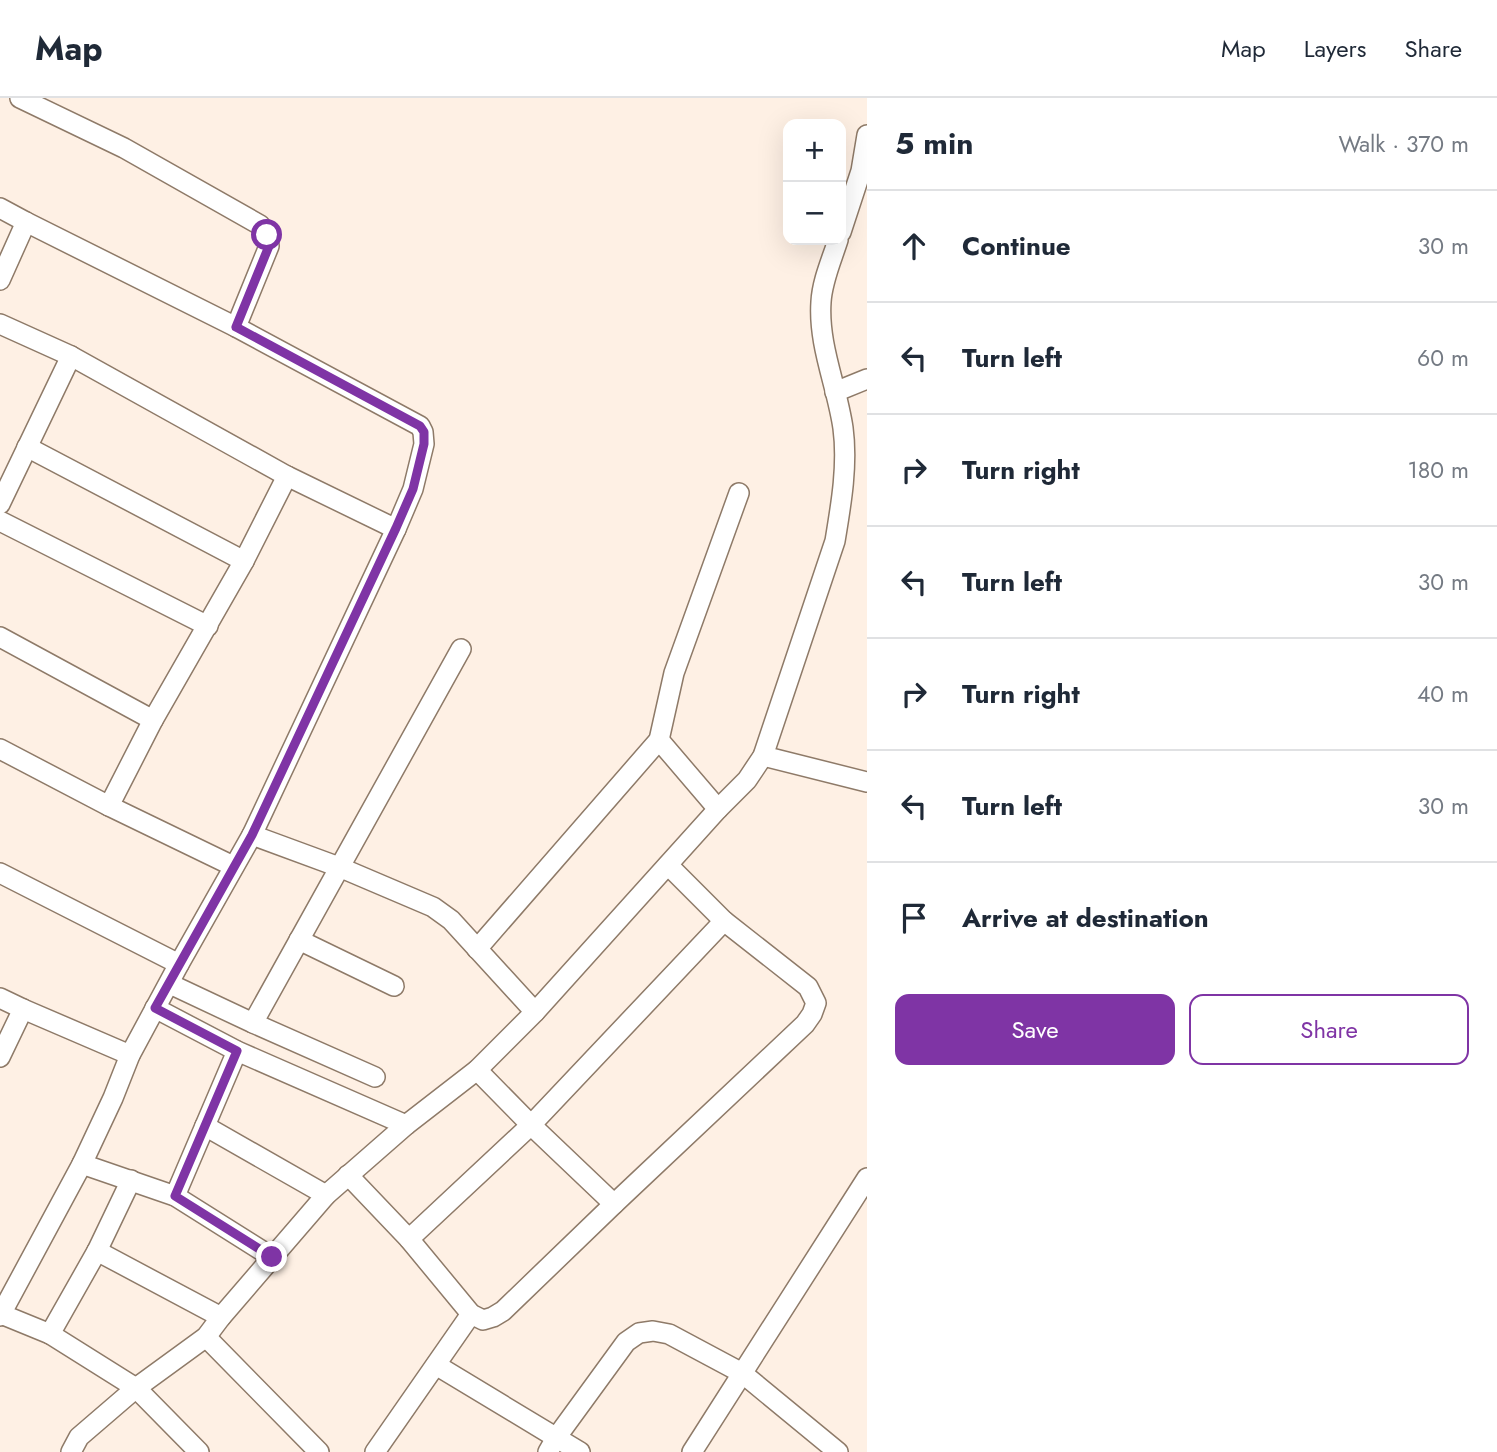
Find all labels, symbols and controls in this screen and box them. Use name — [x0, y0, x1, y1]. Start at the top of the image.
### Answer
text: Map — [35, 25, 103, 72]
text: Map — [1221, 31, 1266, 66]
text: Layers — [1304, 31, 1366, 66]
text: Share — [1404, 31, 1462, 66]
map controls — [783, 119, 846, 245]
button: + — [783, 119, 846, 182]
text: 5 min — [895, 122, 973, 165]
text: Walk · 370 m — [1338, 127, 1469, 161]
button: − — [783, 182, 846, 245]
route start — [251, 219, 282, 250]
icon: ahead — [895, 227, 933, 265]
text: Continue — [962, 227, 1071, 265]
text: 30 m — [1418, 229, 1469, 263]
icon: left — [895, 339, 933, 377]
text: Turn left — [962, 339, 1062, 377]
text: 60 m — [1417, 341, 1469, 375]
icon: right — [895, 451, 933, 489]
text: Turn right — [962, 451, 1080, 489]
text: 180 m — [1407, 453, 1469, 487]
icon: left — [895, 563, 933, 601]
text: Turn left — [962, 563, 1062, 601]
text: 30 m — [1418, 565, 1469, 599]
icon: right — [895, 675, 933, 713]
text: Turn right — [962, 675, 1080, 713]
text: 40 m — [1417, 677, 1469, 711]
icon: left — [895, 787, 933, 825]
text: Turn left — [962, 787, 1062, 825]
text: 30 m — [1418, 789, 1469, 823]
icon: arrive — [895, 899, 933, 937]
text: Arrive at destination — [962, 899, 1209, 937]
button: Save — [895, 994, 1175, 1065]
button: Share — [1189, 994, 1469, 1065]
route end — [256, 1241, 287, 1272]

